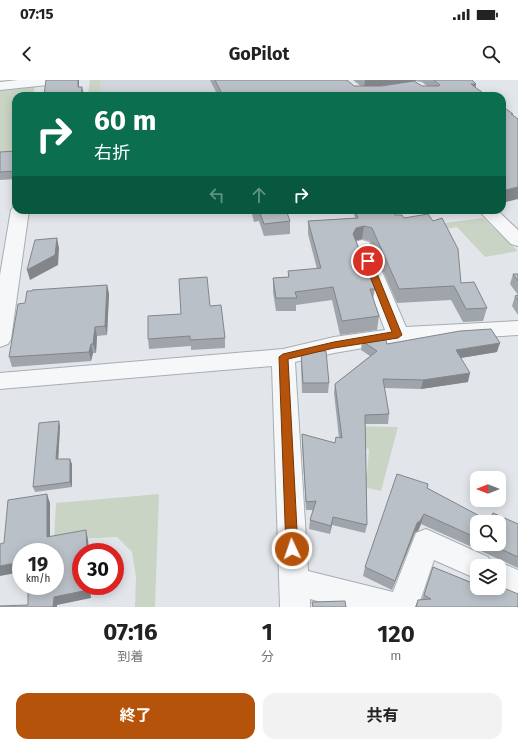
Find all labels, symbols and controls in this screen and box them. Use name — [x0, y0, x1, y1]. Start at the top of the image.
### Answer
text: 07:15 — [20, 5, 54, 23]
icon: back — [16, 43, 38, 65]
text: GoPilot — [229, 43, 289, 65]
icon: search — [480, 43, 502, 65]
text: 60 m — [94, 104, 156, 137]
icon: right — [28, 108, 80, 160]
text: 右折 — [94, 142, 130, 164]
icon: left — [206, 184, 228, 206]
icon: ahead — [248, 184, 270, 206]
icon: right — [290, 184, 312, 206]
pin — [351, 244, 385, 278]
icon: arrive — [357, 250, 379, 272]
north arrow — [470, 471, 506, 507]
map controls — [470, 471, 506, 595]
button: search — [470, 515, 506, 551]
position arrow — [271, 528, 313, 570]
speed limit sign: 30 — [72, 543, 124, 595]
text: 19 — [28, 552, 48, 576]
button: layers — [470, 559, 506, 595]
text: km/h — [26, 573, 50, 585]
text: 07:16 — [103, 618, 158, 646]
text: 1 — [262, 618, 273, 646]
text: 120 — [377, 620, 415, 648]
text: m — [390, 648, 402, 663]
text: 到着 — [117, 649, 143, 664]
text: 分 — [261, 649, 274, 664]
button: 終了 — [16, 693, 255, 739]
button: 共有 — [263, 693, 502, 739]

